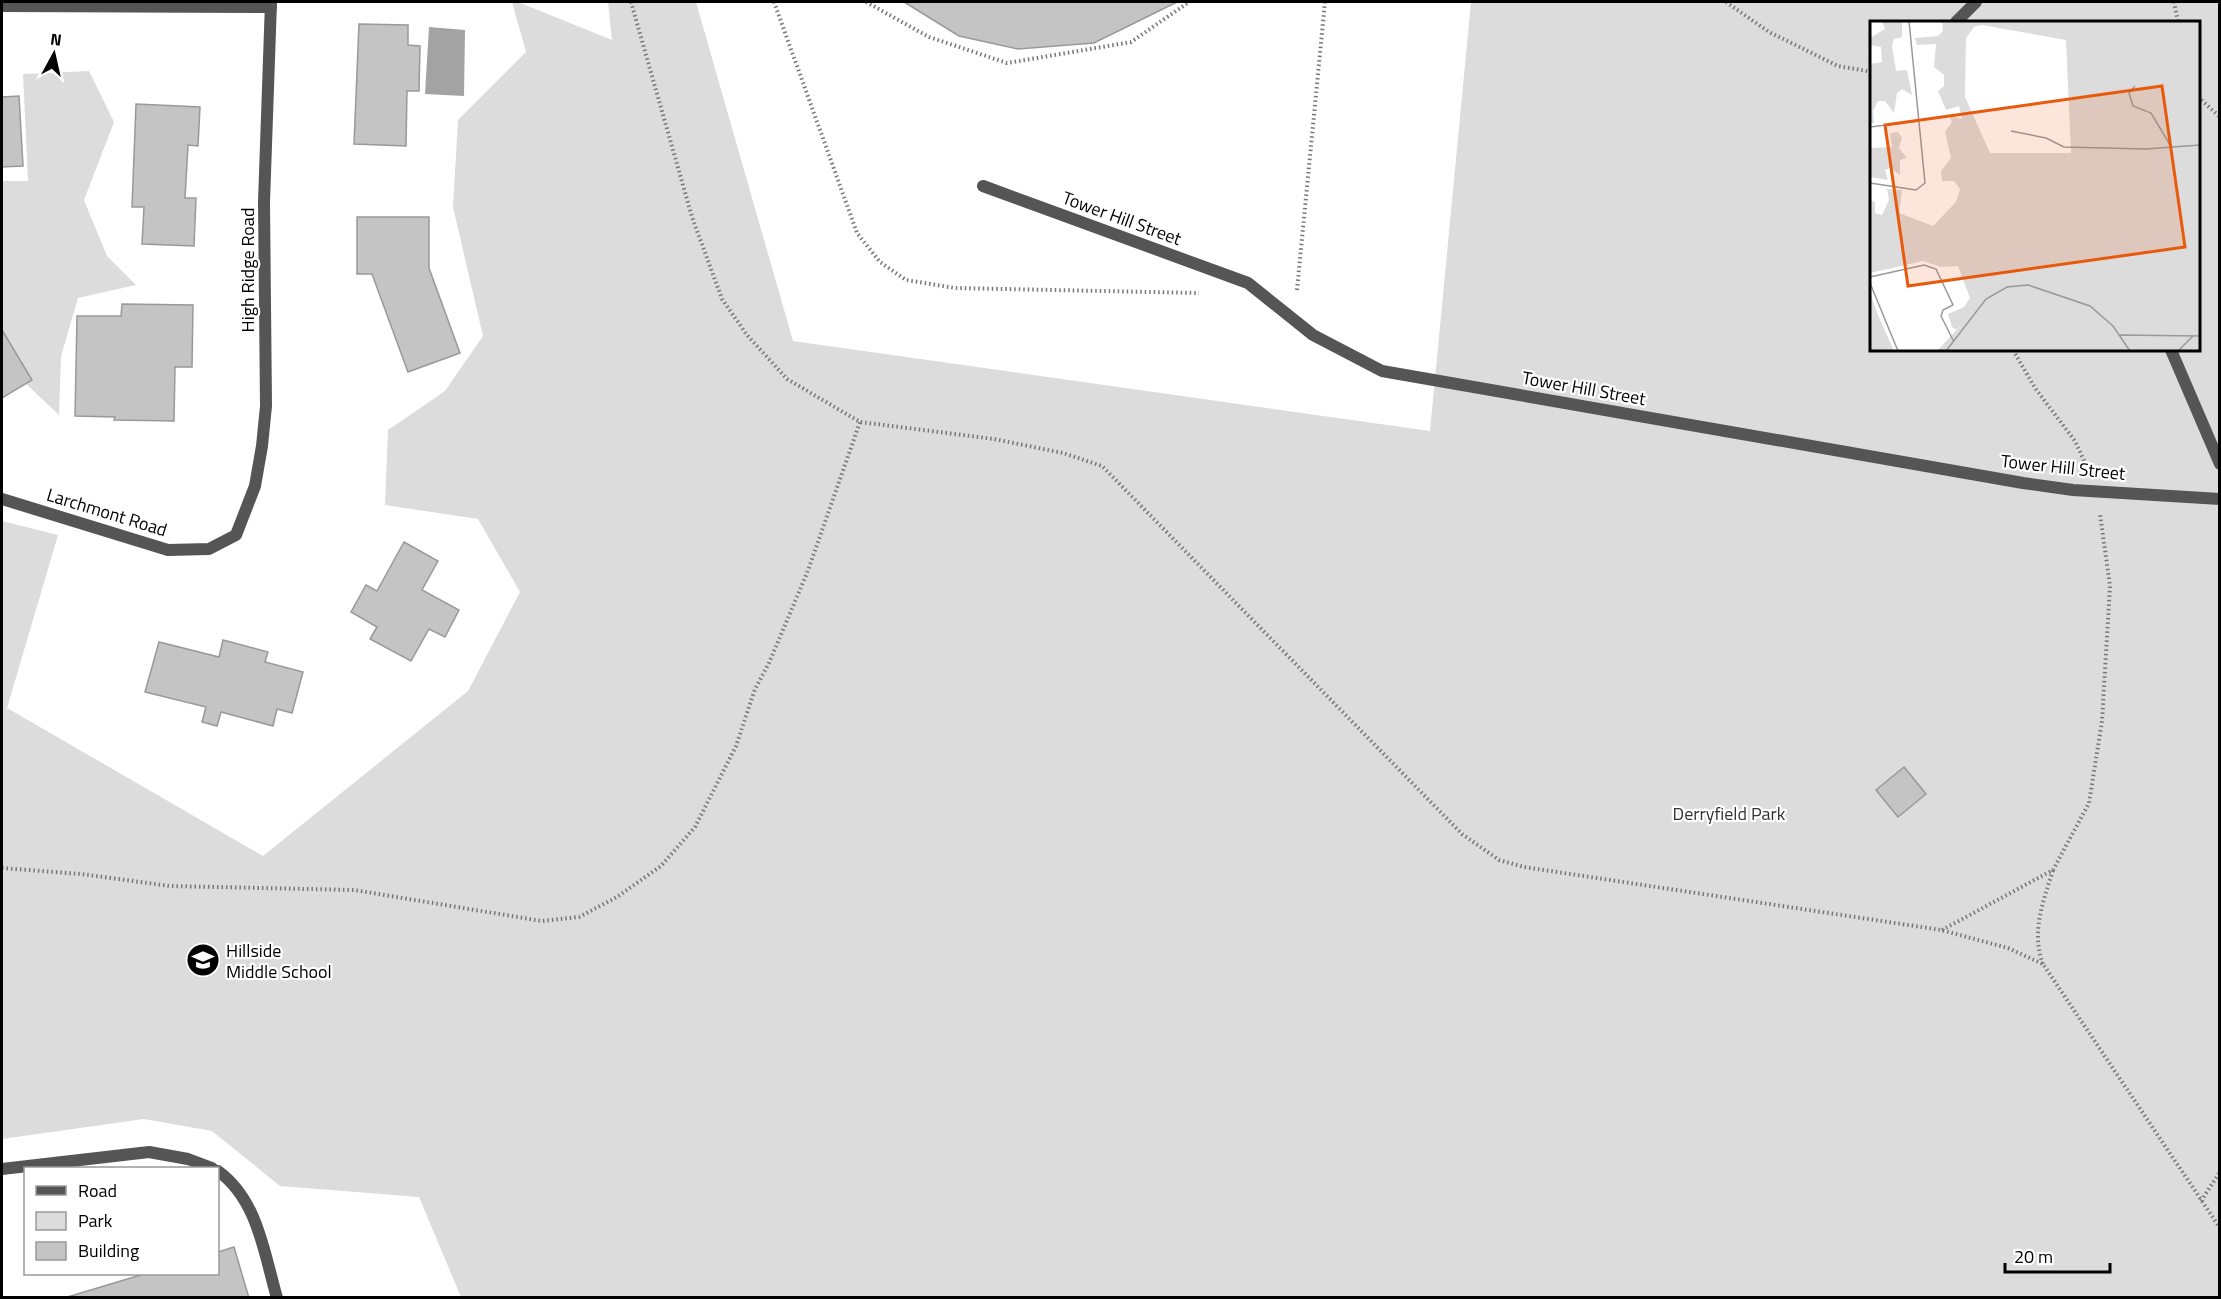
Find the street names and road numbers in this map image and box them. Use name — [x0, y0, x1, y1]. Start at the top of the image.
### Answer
street label: Tower Hill Street — [1059, 184, 1186, 252]
street label: High Ridge Road — [234, 208, 261, 332]
street label: Tower Hill Street — [1520, 364, 1649, 412]
street label: Tower Hill Street — [1999, 447, 2127, 487]
street label: Larchmont Road — [43, 481, 171, 543]

